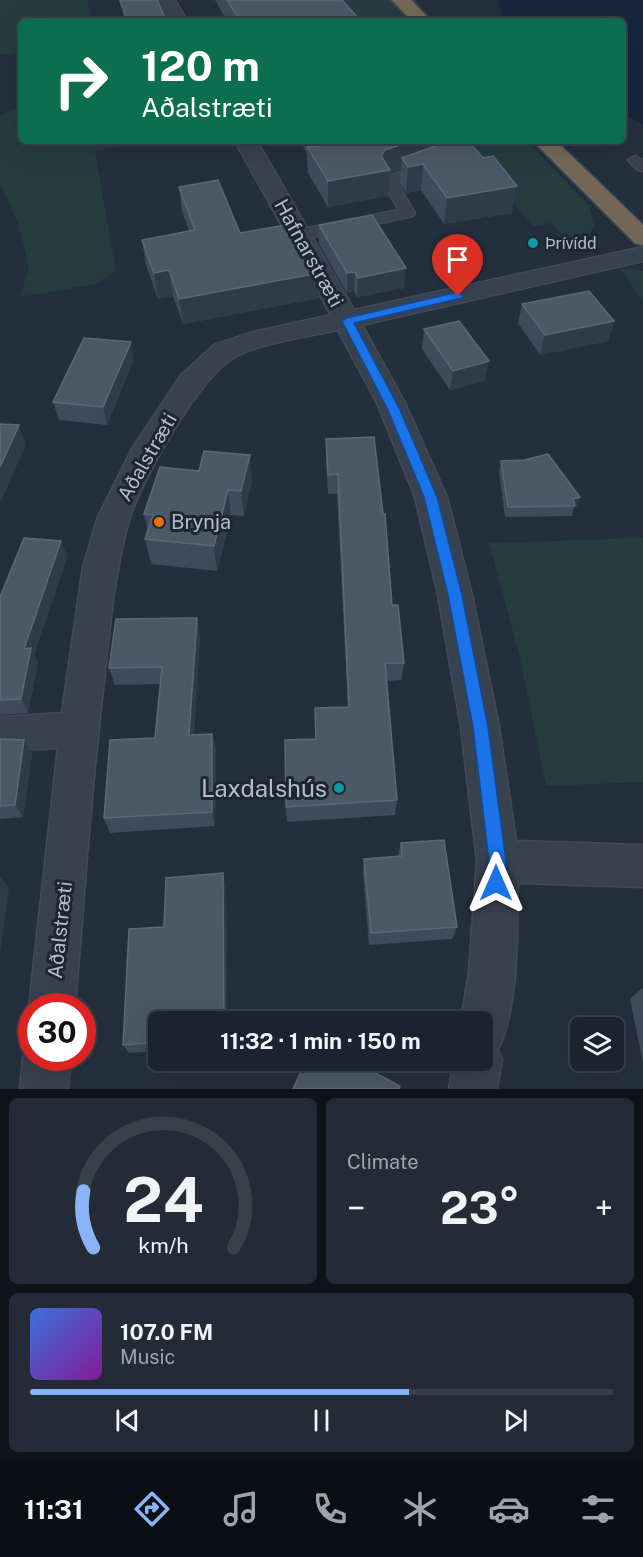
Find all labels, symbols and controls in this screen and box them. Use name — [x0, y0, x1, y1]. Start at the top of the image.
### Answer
text: 120 m — [141, 41, 260, 90]
icon: right — [42, 42, 120, 120]
text: Aðalstræti — [141, 91, 273, 123]
street label: Hafnarstræti — [269, 195, 349, 311]
pin — [432, 234, 483, 296]
place label: Þrívídd — [545, 234, 597, 253]
marker: Þrívídd — [526, 236, 540, 250]
icon: arrive — [441, 243, 474, 276]
street label: Aðalstræti — [112, 409, 182, 505]
place label: Brynja — [171, 510, 231, 534]
marker: Brynja — [152, 515, 166, 529]
place label: Laxdalshús — [201, 774, 327, 802]
marker: Laxdalshús — [332, 781, 346, 795]
position arrow — [464, 851, 528, 915]
street label: Aðalstræti — [43, 880, 77, 980]
speed limit sign: 30 — [18, 993, 96, 1071]
map controls — [570, 1017, 624, 1071]
button: layers — [570, 1017, 624, 1071]
text: 11:32 · 1 min · 150 m — [220, 1028, 421, 1054]
text: Climate — [347, 1150, 419, 1174]
text: 24 — [123, 1163, 203, 1236]
text: 23° — [440, 1181, 520, 1234]
text: − — [347, 1189, 365, 1227]
text: + — [595, 1189, 613, 1227]
text: km/h — [138, 1233, 188, 1258]
text: 107.0 FM — [120, 1319, 213, 1345]
text: Music — [120, 1345, 175, 1369]
icon: previous — [111, 1404, 144, 1437]
icon: pause — [305, 1404, 338, 1437]
icon: next — [499, 1404, 532, 1437]
icon: directions — [131, 1488, 173, 1530]
icon: music — [220, 1488, 262, 1530]
icon: phone — [309, 1488, 351, 1530]
icon: climate — [399, 1488, 441, 1530]
icon: car — [488, 1488, 530, 1530]
icon: filters — [577, 1488, 619, 1530]
text: 11:31 — [24, 1493, 84, 1525]

